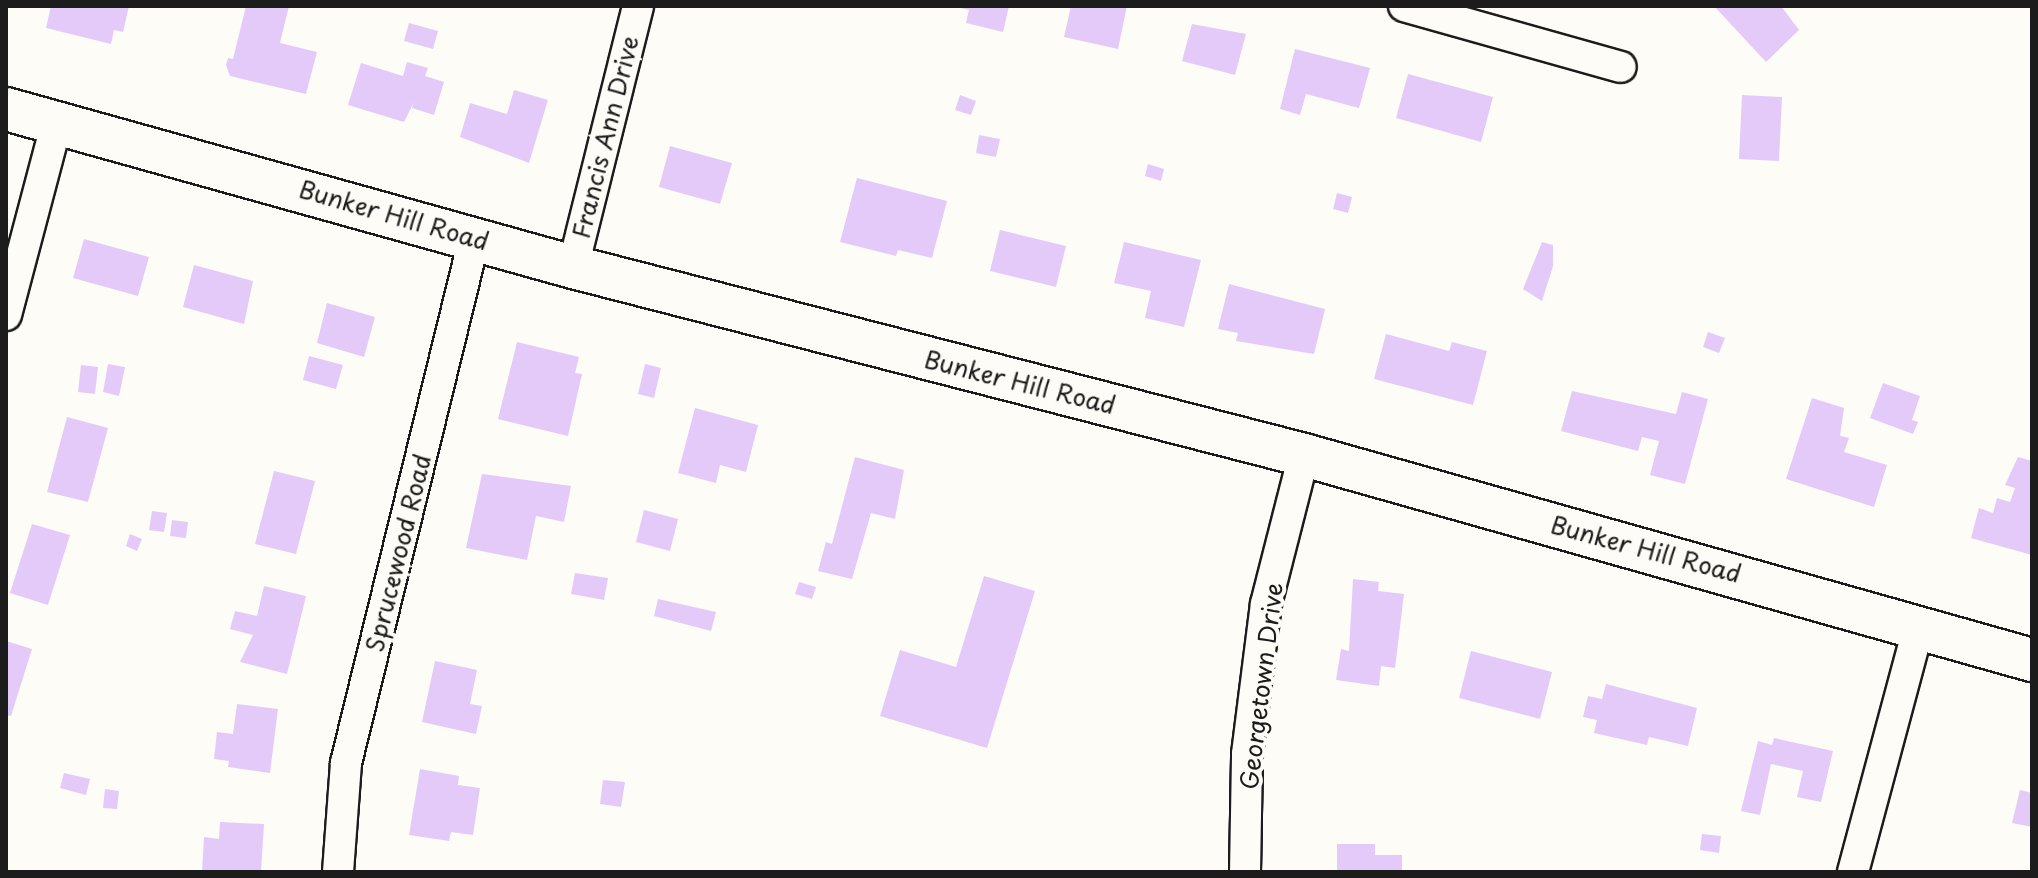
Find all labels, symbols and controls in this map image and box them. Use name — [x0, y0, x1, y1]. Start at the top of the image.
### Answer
street label: Francis Ann Drive — [566, 32, 644, 242]
street label: Bunker Hill Road — [296, 174, 492, 256]
street label: Bunker Hill Road — [922, 344, 1118, 420]
street label: Sprucewood Road — [359, 451, 437, 655]
street label: Bunker Hill Road — [1548, 510, 1744, 588]
street label: Georgetown Drive — [1234, 581, 1288, 791]

